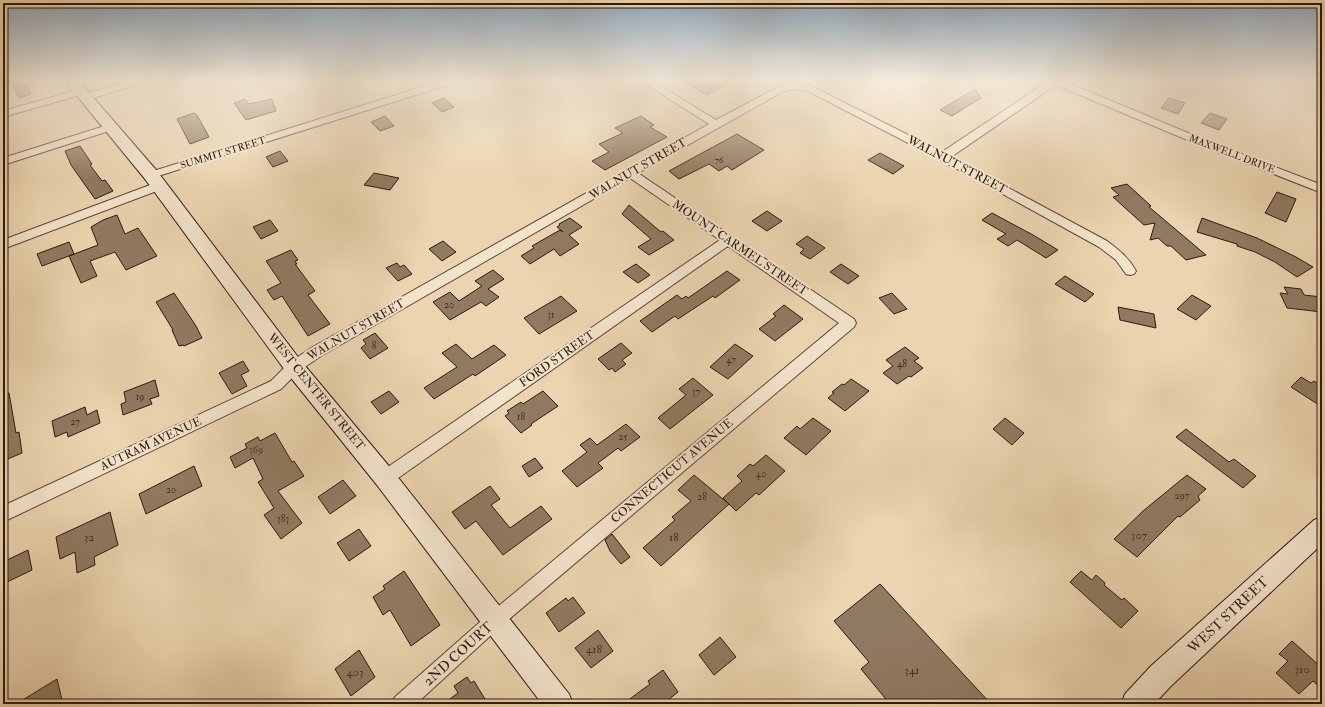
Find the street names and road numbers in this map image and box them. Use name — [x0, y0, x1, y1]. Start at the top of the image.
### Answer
street label: WALNUT STREET — [904, 132, 1009, 198]
street label: MAXWELL DRIVE — [1187, 132, 1277, 176]
street label: SUMMIT STREET — [179, 134, 268, 172]
street label: WALNUT STREET — [586, 135, 690, 204]
street label: MOUNT CARMEL STREET — [669, 197, 811, 299]
street label: WALNUT STREET — [304, 296, 408, 365]
street label: FORD STREET — [516, 327, 598, 391]
street label: WEST CENTER STREET — [264, 330, 368, 454]
street label: AUTRAM AVENUE — [97, 414, 204, 474]
street label: CONNECTICUT AVENUE — [608, 415, 736, 526]
street label: WEST STREET — [1183, 573, 1272, 657]
street label: 2ND COURT — [420, 618, 497, 690]

